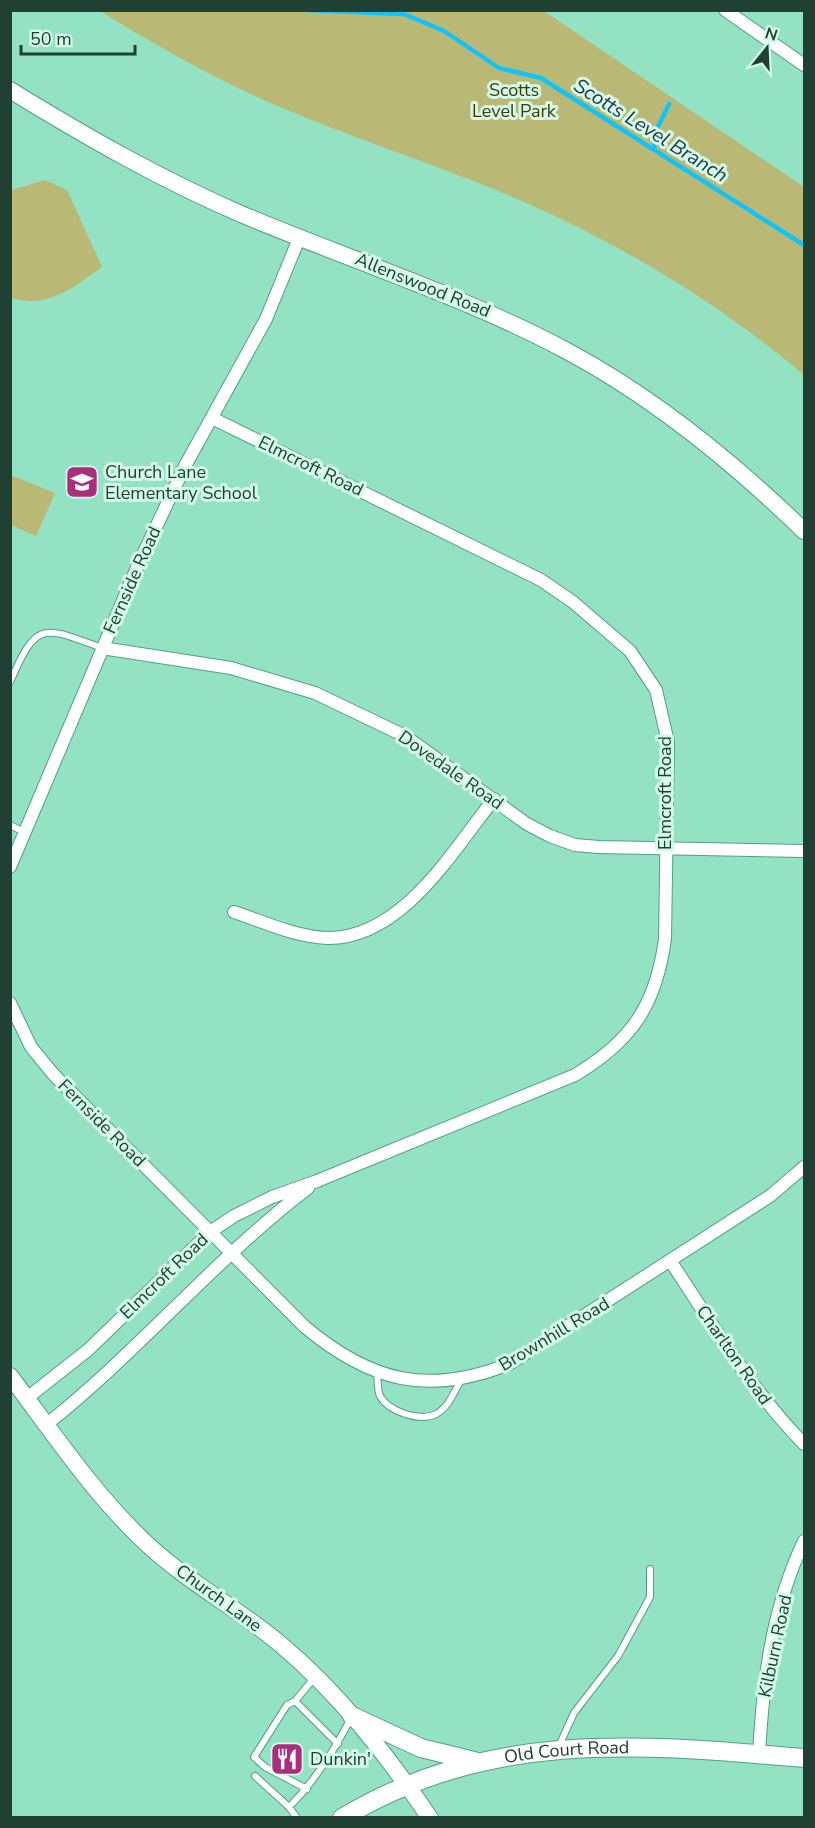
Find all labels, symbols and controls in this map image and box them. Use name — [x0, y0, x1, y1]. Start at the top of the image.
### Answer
scale bar — [21, 18, 135, 56]
north arrow — [737, 18, 797, 78]
text: N — [762, 22, 780, 47]
text: 50 m — [30, 27, 72, 51]
water label: Scotts Level Branch — [568, 72, 733, 189]
park label: Scotts Level Park — [472, 78, 557, 123]
street label: Allenswood Road — [352, 247, 494, 323]
street label: Elmcroft Road — [254, 430, 368, 502]
place label: Church Lane Elementary School — [105, 460, 258, 505]
school or university icon: Church Lane Elementary School — [64, 464, 100, 500]
street label: Fernside Road — [98, 523, 166, 637]
street label: Dovedale Road — [394, 725, 508, 815]
street label: Elmcroft Road — [653, 736, 677, 850]
street label: Fernside Road — [53, 1074, 151, 1172]
street label: Elmcroft Road — [115, 1228, 213, 1324]
street label: Brownhill Road — [494, 1291, 614, 1377]
street label: Charlton Road — [691, 1300, 777, 1410]
street label: Church Lane — [171, 1559, 267, 1637]
street label: Kilburn Road — [752, 1592, 798, 1700]
street label: Old Court Road — [502, 1735, 629, 1769]
restaurant icon: Dunkin' — [269, 1741, 305, 1777]
place label: Dunkin' — [310, 1747, 371, 1771]

